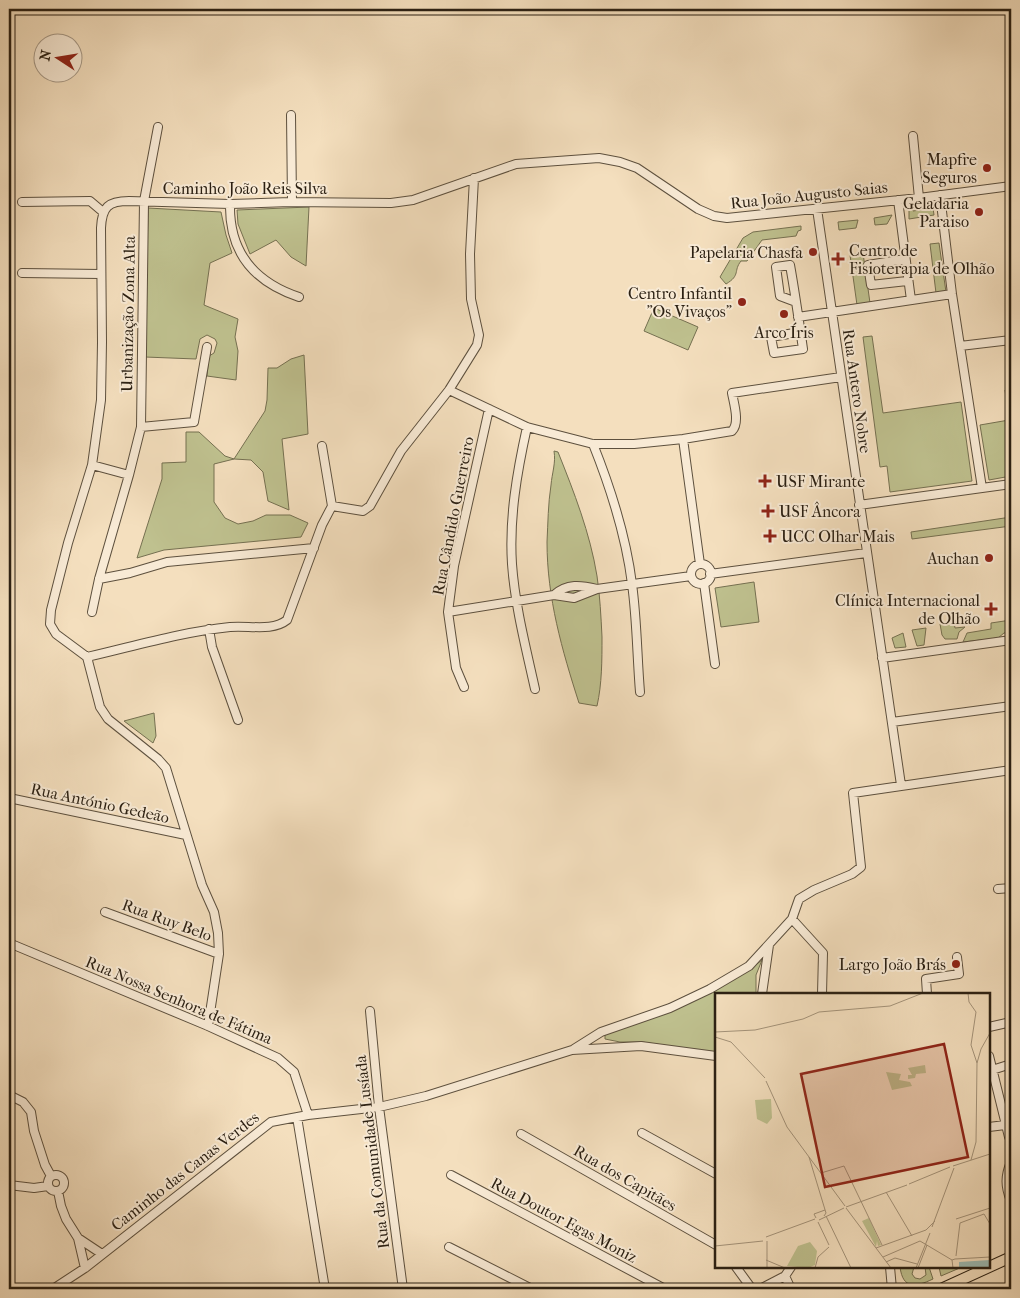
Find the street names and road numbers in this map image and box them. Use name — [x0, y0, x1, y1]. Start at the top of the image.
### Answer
street label: Rua João Augusto Saias — [729, 177, 889, 213]
street label: Caminho João Reis Silva — [163, 179, 328, 198]
street label: Urbanização Zona Alta — [117, 235, 139, 392]
street label: Rua Antero Nobre — [839, 328, 875, 455]
street label: Rua Cândido Guerreiro — [428, 435, 478, 597]
street label: Rua António Gedeão — [29, 779, 171, 827]
street label: Rua Ruy Belo — [120, 895, 214, 945]
street label: Rua Nossa Senhora de Fátima — [83, 952, 276, 1048]
street label: Rua da Comunidade Lusíada — [351, 1054, 393, 1250]
street label: Caminho das Canas Verdes — [107, 1107, 263, 1235]
street label: Rua dos Capitães — [570, 1141, 680, 1215]
street label: Rua Doutor Egas Moniz — [488, 1173, 640, 1267]

